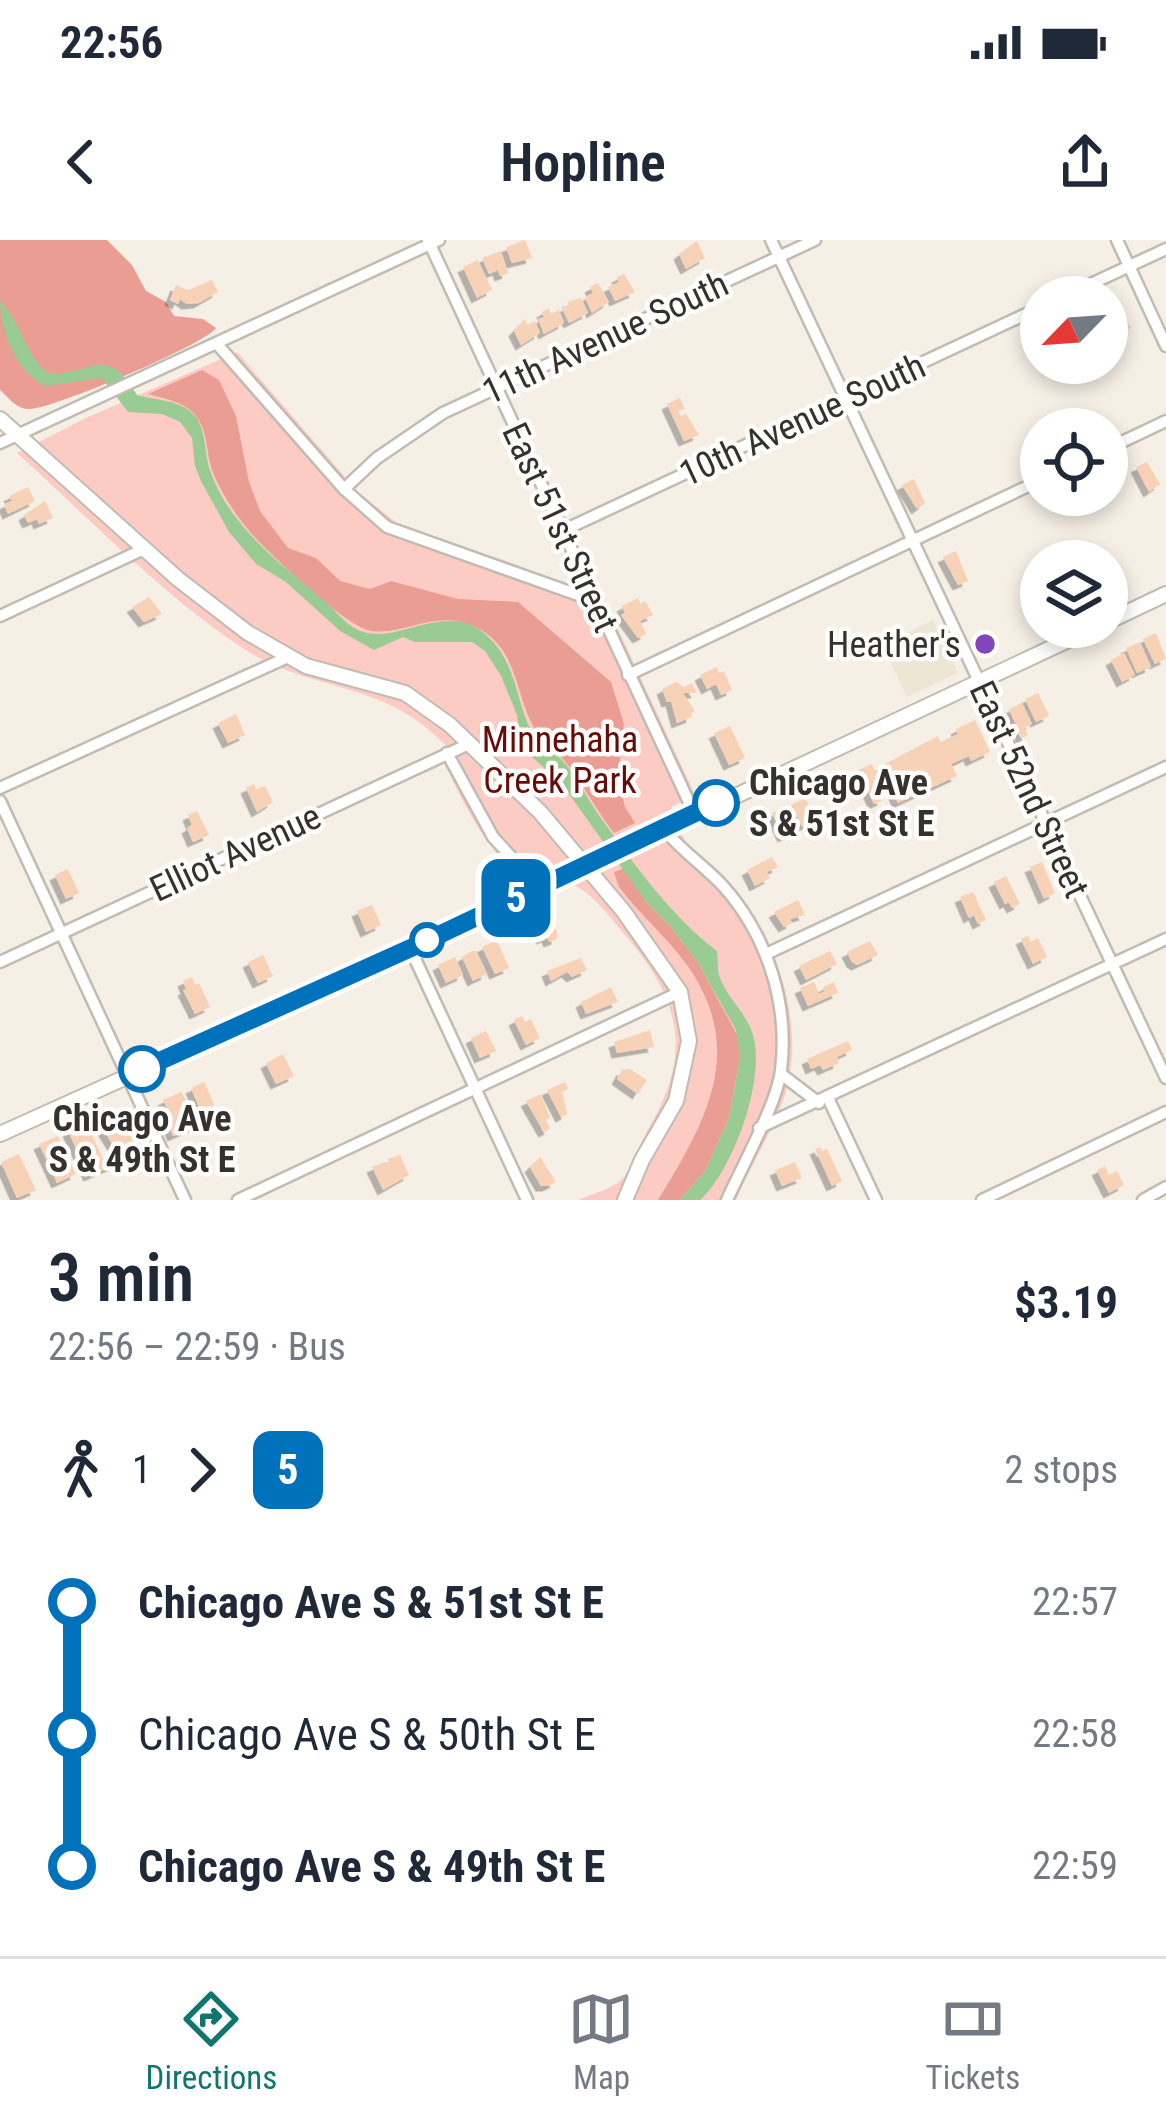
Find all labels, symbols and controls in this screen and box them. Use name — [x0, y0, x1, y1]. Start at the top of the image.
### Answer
text: 22:56 — [60, 16, 163, 69]
icon: back — [48, 129, 114, 195]
icon: share — [1052, 129, 1118, 195]
text: Hopline — [500, 131, 666, 194]
street label: 11th Avenue South — [476, 263, 735, 413]
north arrow — [1020, 276, 1128, 384]
map controls — [1020, 276, 1128, 648]
street label: 10th Avenue South — [673, 345, 932, 495]
button: locate — [1020, 408, 1128, 516]
street label: East 51st Street — [493, 416, 627, 639]
button: layers — [1020, 540, 1128, 648]
place label: Heather's — [827, 624, 961, 666]
marker: Heather's — [972, 631, 998, 657]
street label: East 52nd Street — [961, 675, 1098, 904]
park label: Minnehaha Creek Park — [482, 719, 638, 802]
place label: Chicago Ave S & 51st St E — [749, 762, 934, 845]
marker: Chicago Ave S & 51st St E — [694, 781, 738, 825]
street label: Elliot Avenue — [143, 795, 327, 911]
line badge: 5 — [477, 859, 555, 937]
text: 5 — [505, 873, 527, 922]
unlabelled marker — [411, 924, 443, 956]
marker: Chicago Ave S & 49th St E — [120, 1047, 164, 1091]
place label: Chicago Ave S & 49th St E — [49, 1098, 235, 1181]
text: 3 min — [48, 1240, 194, 1317]
text: $3.19 — [1014, 1276, 1118, 1329]
text: 22:56 – 22:59 · Bus — [48, 1324, 346, 1370]
icon: walk — [48, 1437, 114, 1503]
icon: forward — [169, 1437, 235, 1503]
text: 5 — [277, 1445, 299, 1494]
text: 1 — [132, 1447, 151, 1493]
text: 2 stops — [1004, 1447, 1118, 1493]
text: Chicago Ave S & 51st St E — [138, 1576, 604, 1629]
text: 22:57 — [1032, 1579, 1118, 1625]
text: Chicago Ave S & 50th St E — [138, 1708, 596, 1761]
text: 22:58 — [1032, 1711, 1118, 1757]
text: Chicago Ave S & 49th St E — [138, 1840, 605, 1893]
text: 22:59 — [1032, 1843, 1118, 1889]
tab: Directions — [146, 1986, 277, 2097]
tab: Map — [568, 1986, 634, 2097]
tab: Tickets — [926, 1986, 1020, 2097]

